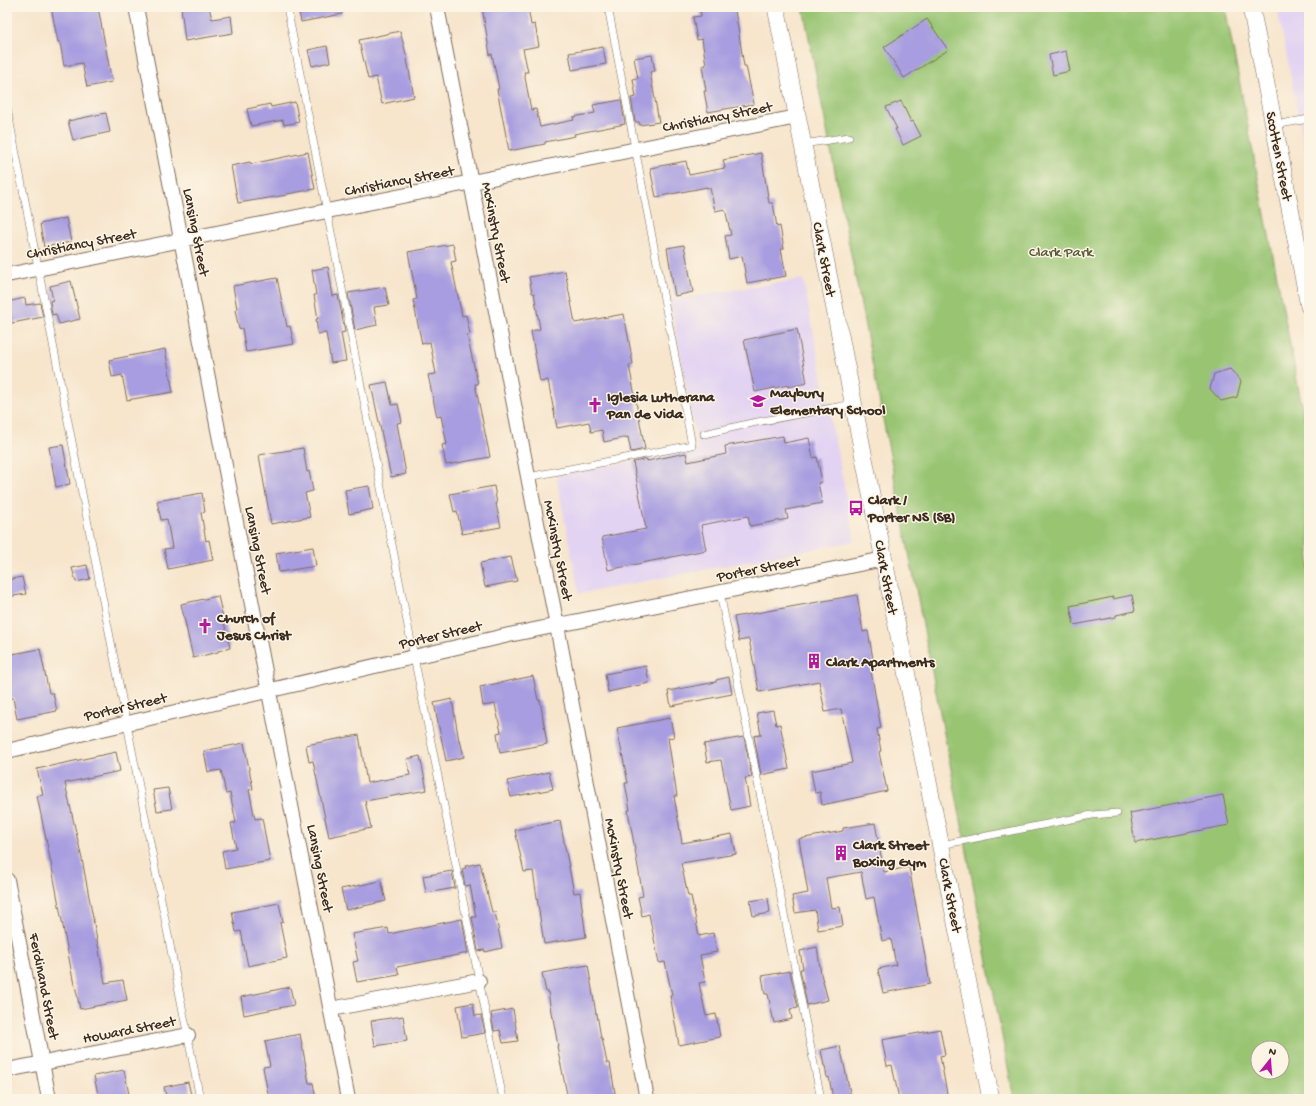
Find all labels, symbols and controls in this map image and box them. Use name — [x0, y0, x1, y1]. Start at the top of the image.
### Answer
street label: Christiancy Street — [661, 98, 775, 137]
street label: Scotten Street — [1261, 110, 1296, 204]
street label: Christiancy Street — [343, 162, 457, 201]
street label: McKinstry Street — [476, 181, 514, 286]
street label: Lansing Street — [178, 187, 213, 280]
street label: Clark Street — [807, 221, 839, 300]
street label: Christiancy Street — [25, 225, 139, 264]
park label: Clark Park — [1029, 244, 1094, 262]
place label: Maybury Elementary School — [770, 385, 886, 420]
place label: Iglesia Lutherana Pan de Vida — [606, 389, 715, 424]
school or university icon: Maybury Elementary School — [749, 392, 767, 410]
church icon: Iglesia Lutherana Pan de Vida — [586, 396, 604, 414]
place label: Clark / Porter NS (SB) — [867, 492, 956, 527]
street label: McKinstry Street — [538, 499, 576, 604]
bus stop icon: Clark / Porter NS (SB) — [847, 499, 865, 517]
street label: Lansing Street — [240, 505, 275, 598]
street label: Clark Street — [869, 539, 901, 618]
street label: Porter Street — [714, 553, 803, 587]
place label: Church of Jesus Christ — [216, 610, 293, 645]
church icon: Church of Jesus Christ — [196, 617, 214, 635]
street label: Porter Street — [396, 617, 485, 654]
building icon: Clark Apartments — [805, 652, 823, 670]
place label: Clark Apartments — [825, 654, 936, 672]
street label: Porter Street — [81, 689, 170, 726]
street label: McKinstry Street — [599, 817, 637, 922]
street label: Lansing Street — [302, 823, 337, 916]
place label: Clark Street Boxing Gym — [852, 837, 930, 872]
building icon: Clark Street Boxing Gym — [832, 844, 850, 862]
street label: Clark Street — [933, 857, 965, 936]
street label: Ferdinand Street — [24, 931, 63, 1043]
street label: Howard Street — [82, 1013, 179, 1049]
north arrow — [1250, 1040, 1290, 1080]
text: N — [1267, 1046, 1278, 1059]

